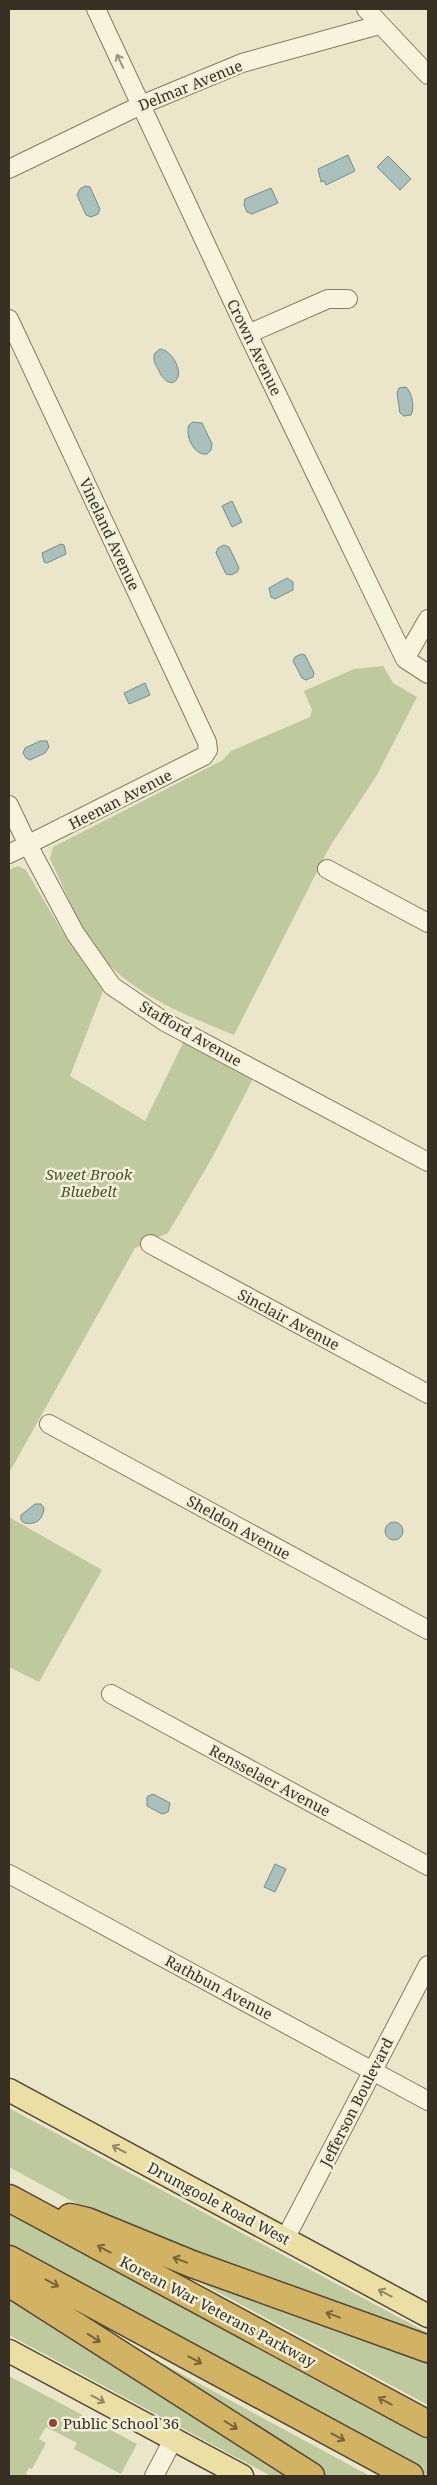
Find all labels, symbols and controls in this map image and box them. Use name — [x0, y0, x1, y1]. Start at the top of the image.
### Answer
one-way arrow — [115, 54, 124, 69]
street label: Delmar Avenue — [135, 55, 245, 115]
street label: Crown Avenue — [223, 295, 287, 399]
street label: Vineland Avenue — [75, 474, 145, 594]
street label: Heenan Avenue — [65, 764, 175, 834]
street label: Stafford Avenue — [136, 996, 246, 1070]
park label: Sweet Brook Bluebelt — [46, 1164, 133, 1201]
street label: Sinclair Avenue — [235, 1284, 343, 1354]
street label: Sheldon Avenue — [184, 1490, 294, 1564]
street label: Rensselaer Avenue — [206, 1740, 334, 1820]
street label: Rathbun Avenue — [162, 1950, 276, 2024]
street label: Jefferson Boulevard — [314, 2034, 397, 2171]
one-way arrow — [112, 2144, 127, 2153]
street label: Drumgoole Road West — [144, 2157, 294, 2249]
one-way arrow — [96, 2244, 111, 2254]
street label: Korean War Veterans Parkway — [117, 2251, 320, 2371]
one-way arrow — [173, 2255, 188, 2264]
one-way arrow — [44, 2278, 58, 2288]
one-way arrow — [378, 2288, 393, 2298]
one-way arrow — [326, 2310, 341, 2319]
one-way arrow — [87, 2333, 101, 2343]
one-way arrow — [187, 2355, 202, 2365]
one-way arrow — [90, 2395, 105, 2404]
one-way arrow — [378, 2396, 393, 2406]
place label: Public School 36 — [63, 2413, 179, 2433]
marker: Public School 36 — [47, 2417, 59, 2429]
one-way arrow — [224, 2420, 238, 2430]
one-way arrow — [330, 2432, 345, 2442]

